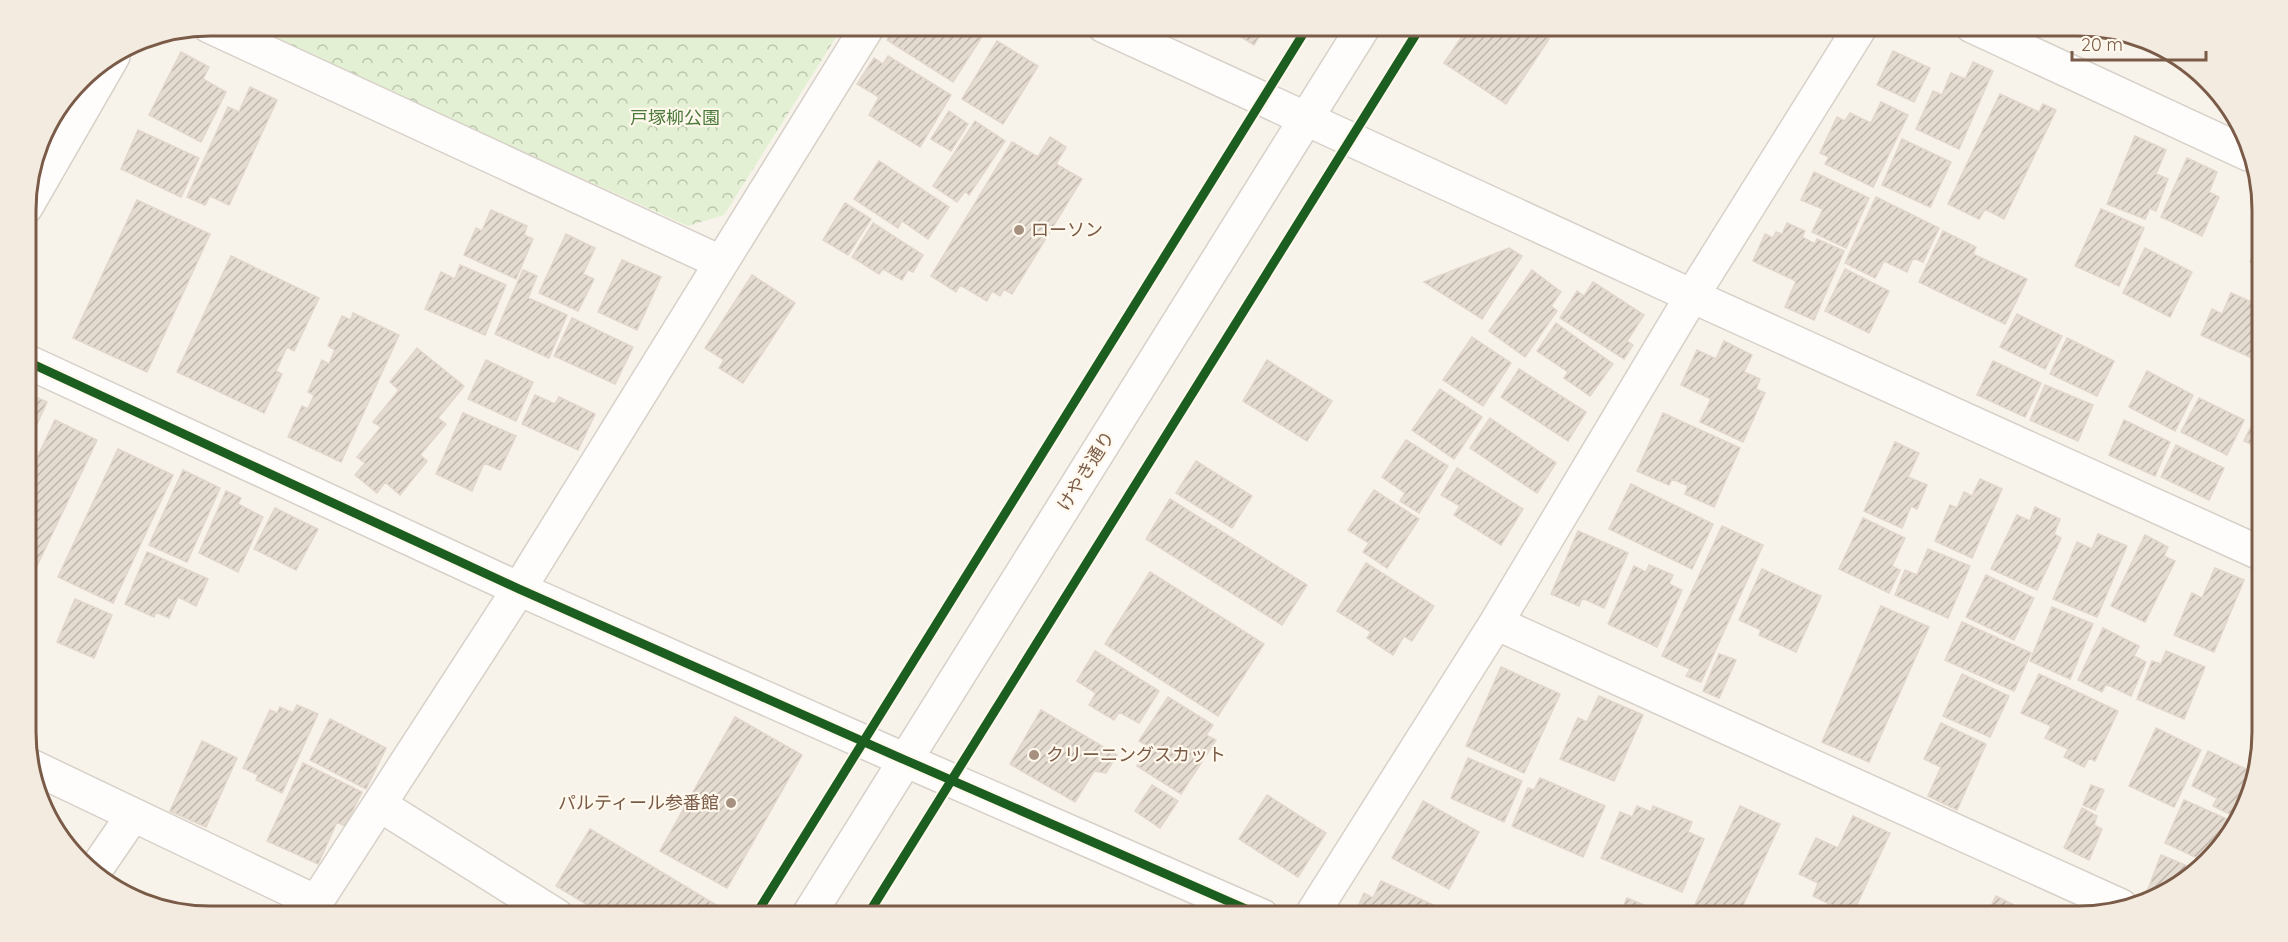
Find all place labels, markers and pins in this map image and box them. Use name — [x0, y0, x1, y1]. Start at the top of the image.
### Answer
place label: ローソン — [1031, 218, 1103, 241]
marker: ローソン — [1012, 223, 1026, 237]
place label: クリーニングスカット — [1046, 743, 1226, 766]
marker: クリーニングスカット — [1027, 748, 1041, 762]
place label: パルティール参番館 — [558, 791, 719, 814]
marker: パルティール参番館 — [724, 796, 738, 810]

